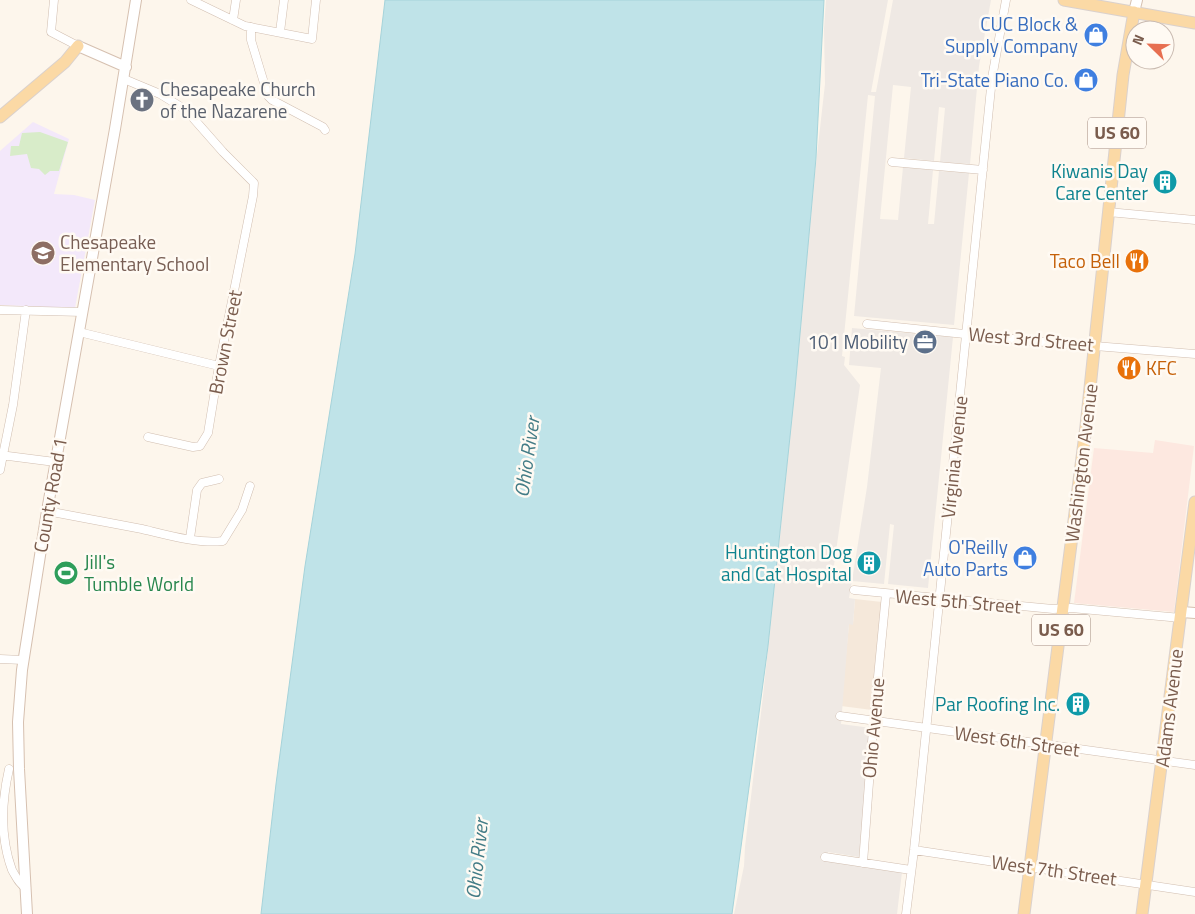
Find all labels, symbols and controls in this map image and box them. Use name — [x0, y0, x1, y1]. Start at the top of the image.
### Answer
place label: CUC Block & Supply Company — [945, 9, 1078, 60]
north arrow — [1125, 20, 1175, 70]
shop icon: CUC Block & Supply Company — [1083, 22, 1109, 48]
text: N — [1126, 31, 1149, 48]
place label: Tri-State Piano Co. — [921, 65, 1068, 94]
shop icon: Tri-State Piano Co. — [1073, 67, 1099, 93]
place label: Chesapeake Church of the Nazarene — [160, 74, 316, 125]
church icon: Chesapeake Church of the Nazarene — [129, 87, 155, 113]
road number: US 60 — [1088, 118, 1146, 148]
place label: Kiwanis Day Care Center — [1051, 156, 1148, 207]
building icon: Kiwanis Day Care Center — [1152, 169, 1178, 195]
place label: Chesapeake Elementary School — [60, 227, 209, 278]
school or university icon: Chesapeake Elementary School — [30, 240, 56, 266]
place label: Taco Bell — [1050, 246, 1120, 275]
restaurant icon: Taco Bell — [1124, 248, 1150, 274]
street label: Brown Street — [200, 287, 249, 397]
street label: West 3rd Street — [967, 319, 1095, 358]
place label: 101 Mobility — [807, 327, 908, 356]
office icon: 101 Mobility — [912, 329, 938, 355]
place label: KFC — [1146, 353, 1177, 382]
restaurant icon: KFC — [1116, 355, 1142, 381]
street label: Washington Avenue — [1056, 382, 1105, 544]
street label: Virginia Avenue — [933, 394, 974, 520]
water label: Ohio River — [506, 412, 548, 499]
street label: County Road 1 — [25, 435, 74, 555]
place label: O'Reilly Auto Parts — [923, 532, 1008, 583]
place label: Huntington Dog and Cat Hospital — [721, 537, 852, 588]
shop icon: O'Reilly Auto Parts — [1012, 545, 1038, 571]
place label: Jill's Tumble World — [84, 547, 194, 598]
building icon: Huntington Dog and Cat Hospital — [856, 550, 882, 576]
sports icon: Jill's Tumble World — [53, 560, 79, 586]
street label: West 5th Street — [894, 581, 1023, 620]
road number: US 60 — [1032, 614, 1090, 646]
street label: Adams Avenue — [1147, 647, 1190, 769]
street label: Ohio Avenue — [854, 677, 891, 779]
place label: Par Roofing Inc. — [935, 689, 1060, 718]
building icon: Par Roofing Inc. — [1065, 691, 1091, 717]
street label: West 6th Street — [952, 717, 1082, 764]
water label: Ohio River — [457, 815, 496, 901]
street label: West 7th Street — [989, 846, 1119, 893]

